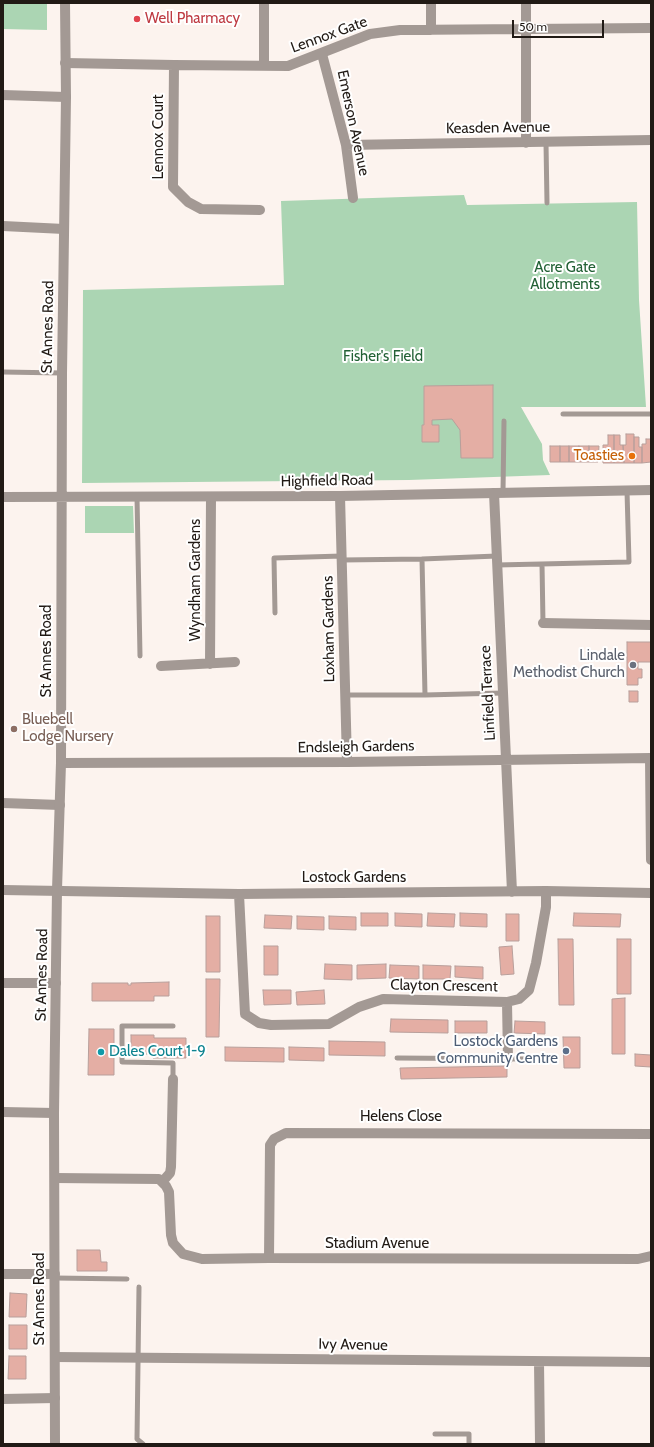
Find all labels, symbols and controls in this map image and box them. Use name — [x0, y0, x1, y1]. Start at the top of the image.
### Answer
place label: Well Pharmacy — [145, 10, 240, 28]
scale bar — [514, 12, 606, 38]
street label: Lennox Gate — [288, 13, 370, 57]
marker: Well Pharmacy — [132, 14, 142, 24]
text: 50 m — [519, 19, 547, 34]
street label: Emerson Avenue — [333, 69, 373, 177]
street label: Lennox Court — [150, 94, 168, 180]
street label: Keasden Avenue — [446, 118, 550, 138]
park label: Acre Gate Allotments — [530, 259, 600, 294]
street label: St Annes Road — [38, 280, 58, 374]
park label: Fisher's Field — [343, 348, 423, 366]
place label: Toasties — [573, 447, 624, 465]
marker: Toasties — [627, 451, 637, 461]
street label: Highfield Road — [281, 471, 373, 491]
street label: Wyndham Gardens — [187, 519, 205, 641]
street label: Loxham Gardens — [319, 575, 339, 683]
street label: St Annes Road — [38, 605, 56, 697]
street label: Linfield Terrace — [477, 645, 499, 741]
place label: Lindale Methodist Church — [513, 647, 625, 682]
marker: Lindale Methodist Church — [628, 660, 638, 670]
place label: Bluebell Lodge Nursery — [22, 711, 114, 746]
marker: Bluebell Lodge Nursery — [9, 724, 19, 734]
street label: Endsleigh Gardens — [297, 737, 415, 757]
street label: Lostock Gardens — [302, 869, 406, 887]
street label: St Annes Road — [32, 928, 52, 1022]
street label: Clayton Crescent — [390, 976, 498, 996]
place label: Lostock Gardens Community Centre — [437, 1033, 558, 1068]
place label: Dales Court 1-9 — [109, 1043, 206, 1061]
marker: Lostock Gardens Community Centre — [561, 1046, 571, 1056]
marker: Dales Court 1-9 — [96, 1047, 106, 1057]
street label: Helens Close — [360, 1108, 442, 1126]
street label: Stadium Avenue — [325, 1235, 429, 1253]
street label: St Annes Road — [31, 1253, 49, 1345]
street label: Ivy Avenue — [318, 1335, 388, 1355]

